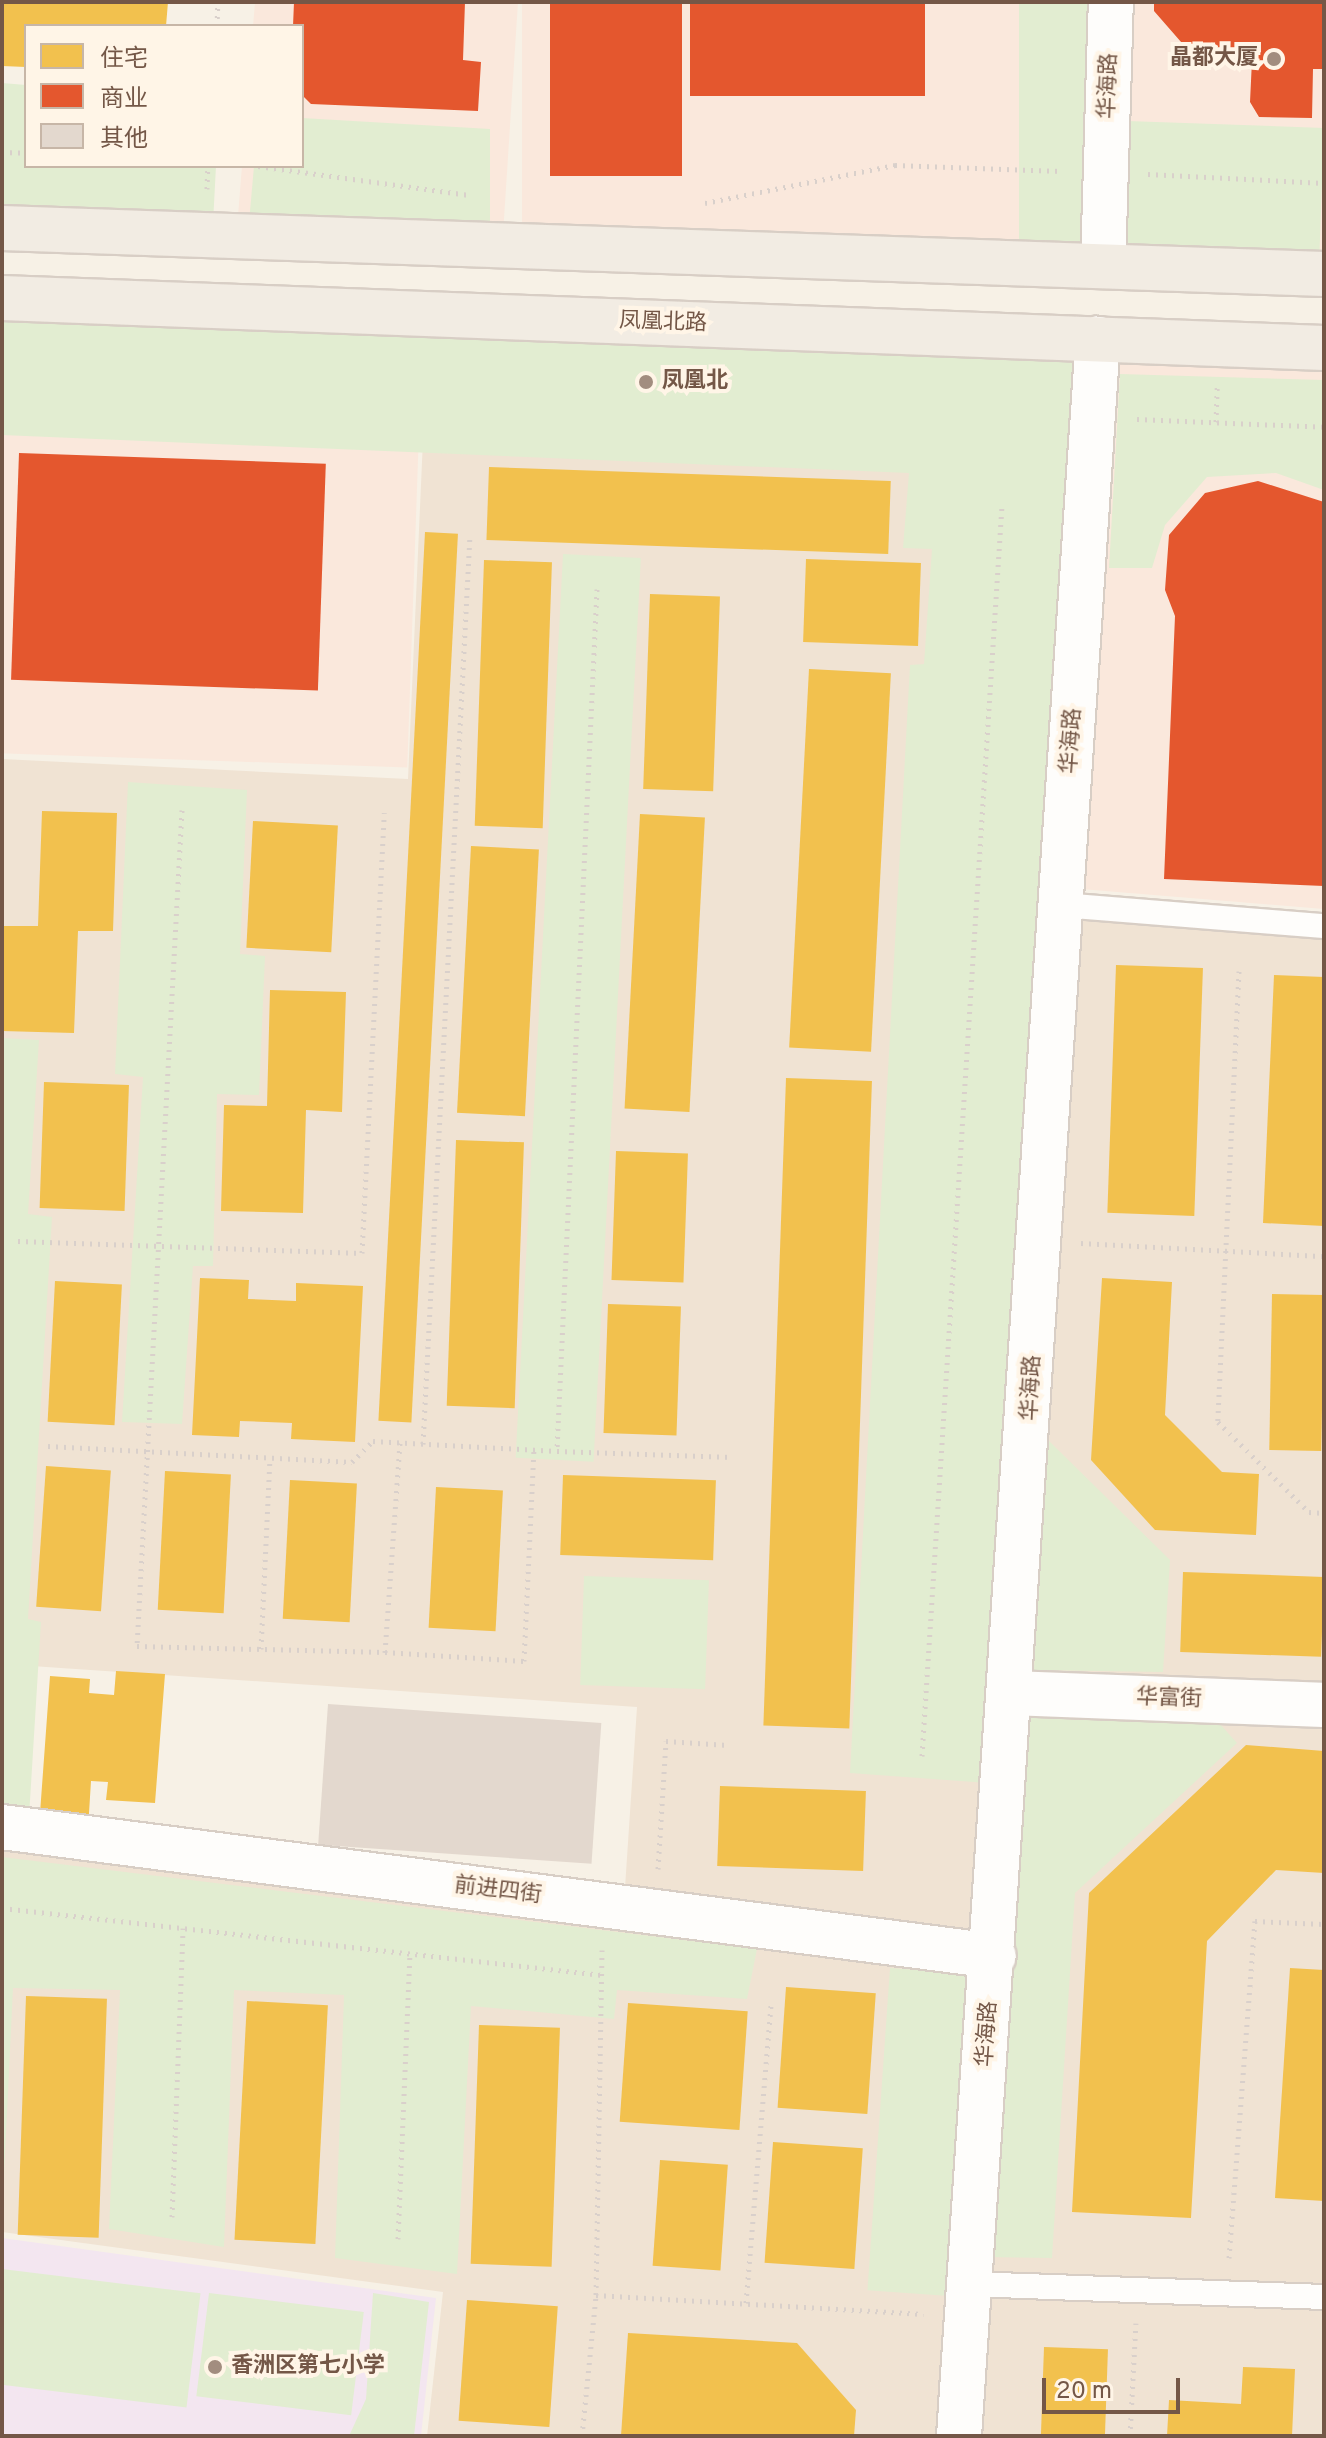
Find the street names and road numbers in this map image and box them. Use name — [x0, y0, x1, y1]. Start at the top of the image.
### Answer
street label: 华海路 — [1095, 53, 1123, 119]
street label: 凤凰北路 — [619, 308, 707, 338]
street label: 华海路 — [1057, 707, 1087, 775]
street label: 华海路 — [1017, 1354, 1047, 1422]
street label: 华富街 — [1136, 1685, 1202, 1713]
street label: 前进四街 — [453, 1873, 543, 1909]
street label: 华海路 — [973, 2000, 1003, 2068]

